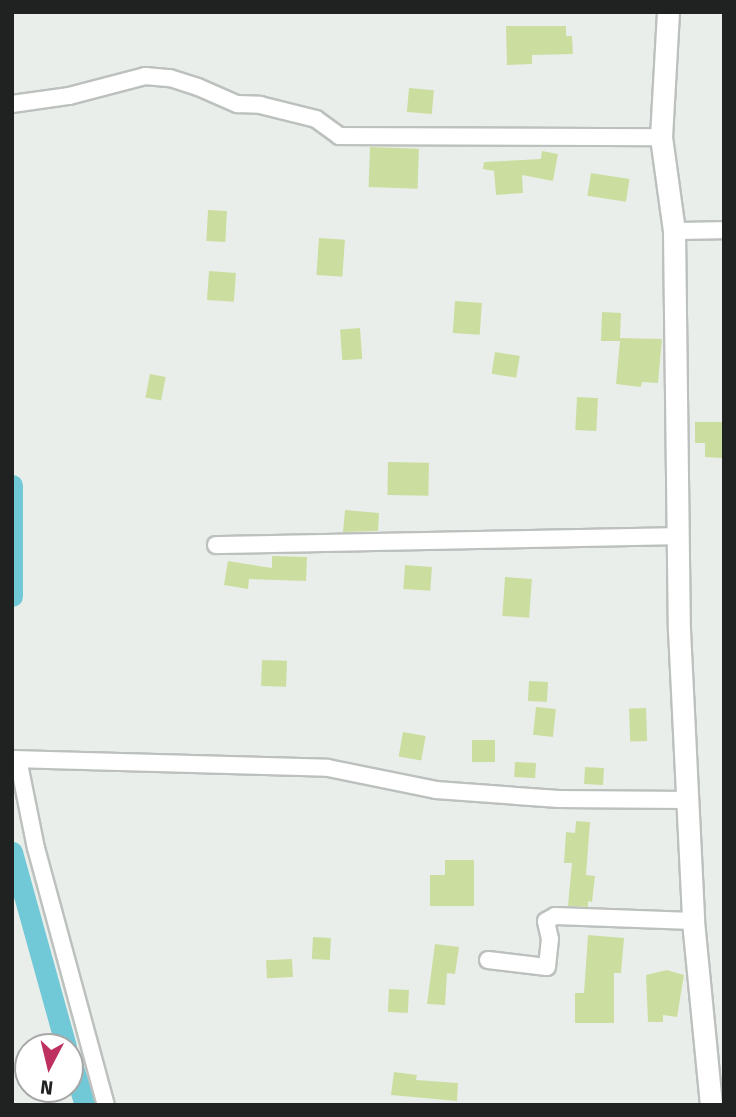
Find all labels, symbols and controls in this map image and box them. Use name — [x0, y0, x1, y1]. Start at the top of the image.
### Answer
north arrow — [14, 1033, 84, 1103]
text: N — [39, 1075, 54, 1100]

